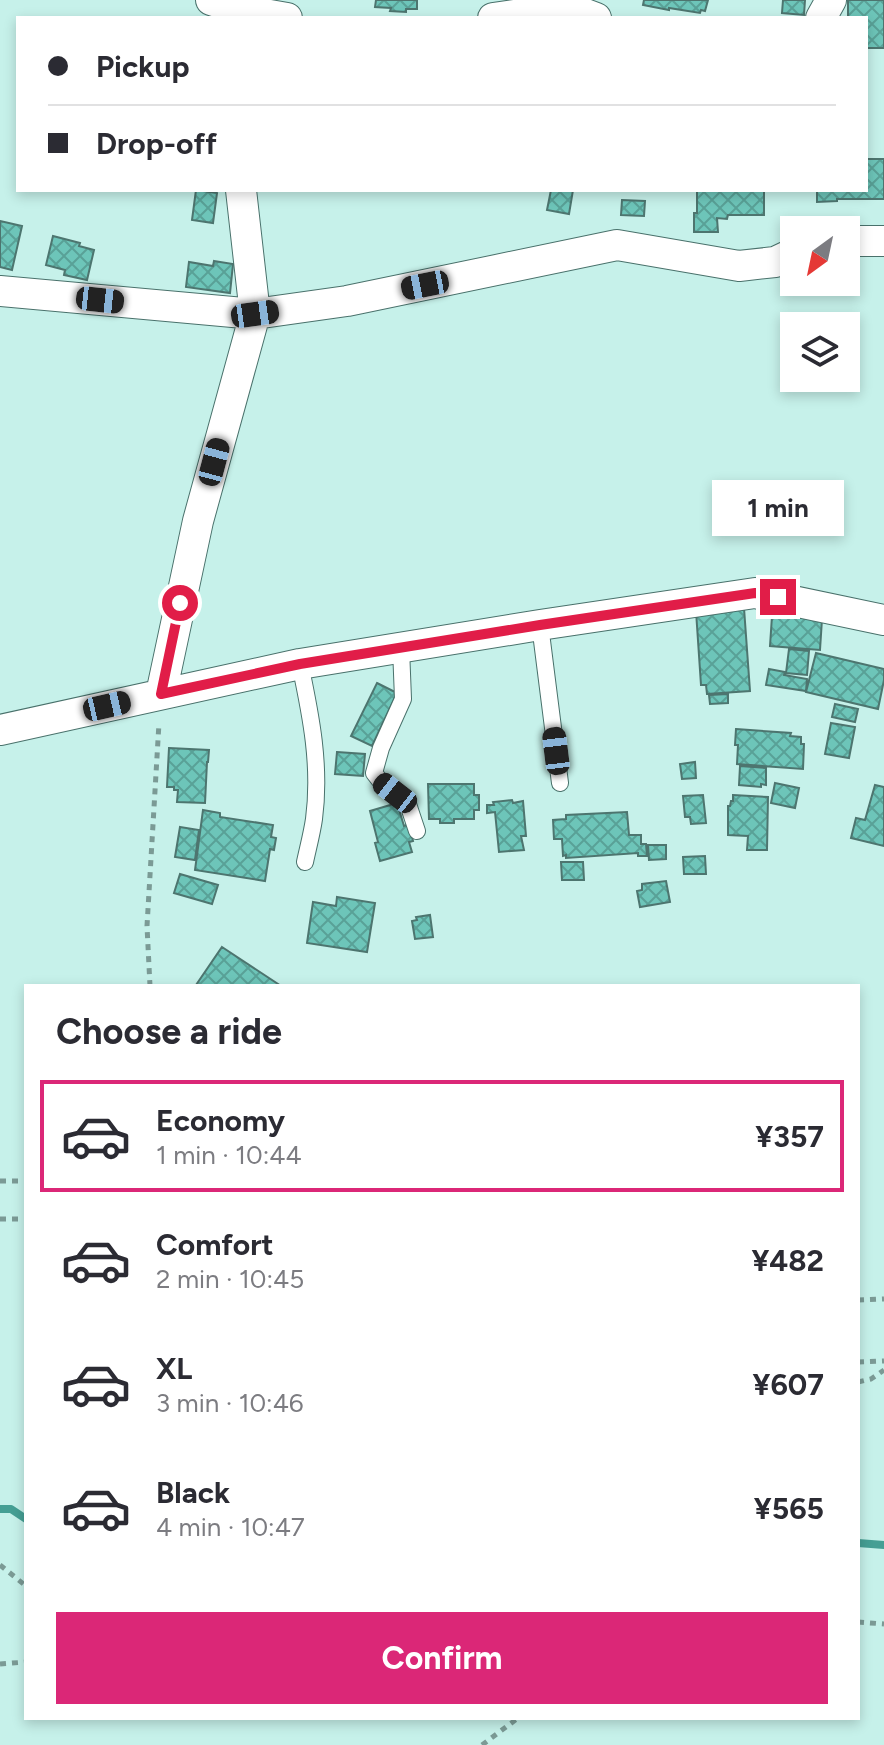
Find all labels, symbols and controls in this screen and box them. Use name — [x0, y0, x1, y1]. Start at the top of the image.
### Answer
text: Pickup — [96, 48, 190, 85]
text: Drop-off — [96, 125, 217, 162]
north arrow — [780, 216, 860, 296]
map controls — [780, 216, 860, 392]
car — [399, 269, 451, 301]
car — [75, 286, 125, 314]
car — [230, 299, 280, 329]
button: layers — [780, 312, 860, 392]
car — [196, 436, 232, 488]
callout: 1 min — [712, 481, 844, 537]
text: 1 min — [747, 492, 809, 524]
route end — [760, 579, 796, 615]
route start — [162, 585, 198, 621]
car — [81, 689, 133, 723]
car — [541, 726, 571, 776]
car — [369, 769, 421, 817]
text: Choose a ride — [56, 1010, 282, 1053]
icon: car — [60, 1100, 132, 1172]
text: Economy — [156, 1102, 285, 1139]
text: ¥357 — [755, 1118, 824, 1155]
text: 1 min · 10:44 — [156, 1139, 302, 1171]
icon: car — [60, 1224, 132, 1296]
text: Comfort — [156, 1226, 274, 1263]
text: ¥482 — [751, 1242, 824, 1279]
text: 2 min · 10:45 — [156, 1263, 304, 1295]
icon: car — [60, 1348, 132, 1420]
text: XL — [156, 1350, 192, 1387]
text: ¥607 — [753, 1366, 824, 1403]
text: 3 min · 10:46 — [156, 1387, 304, 1419]
icon: car — [60, 1472, 132, 1544]
text: Black — [156, 1474, 230, 1511]
text: ¥565 — [754, 1490, 824, 1527]
text: 4 min · 10:47 — [156, 1511, 305, 1543]
button: Confirm — [56, 1612, 828, 1704]

